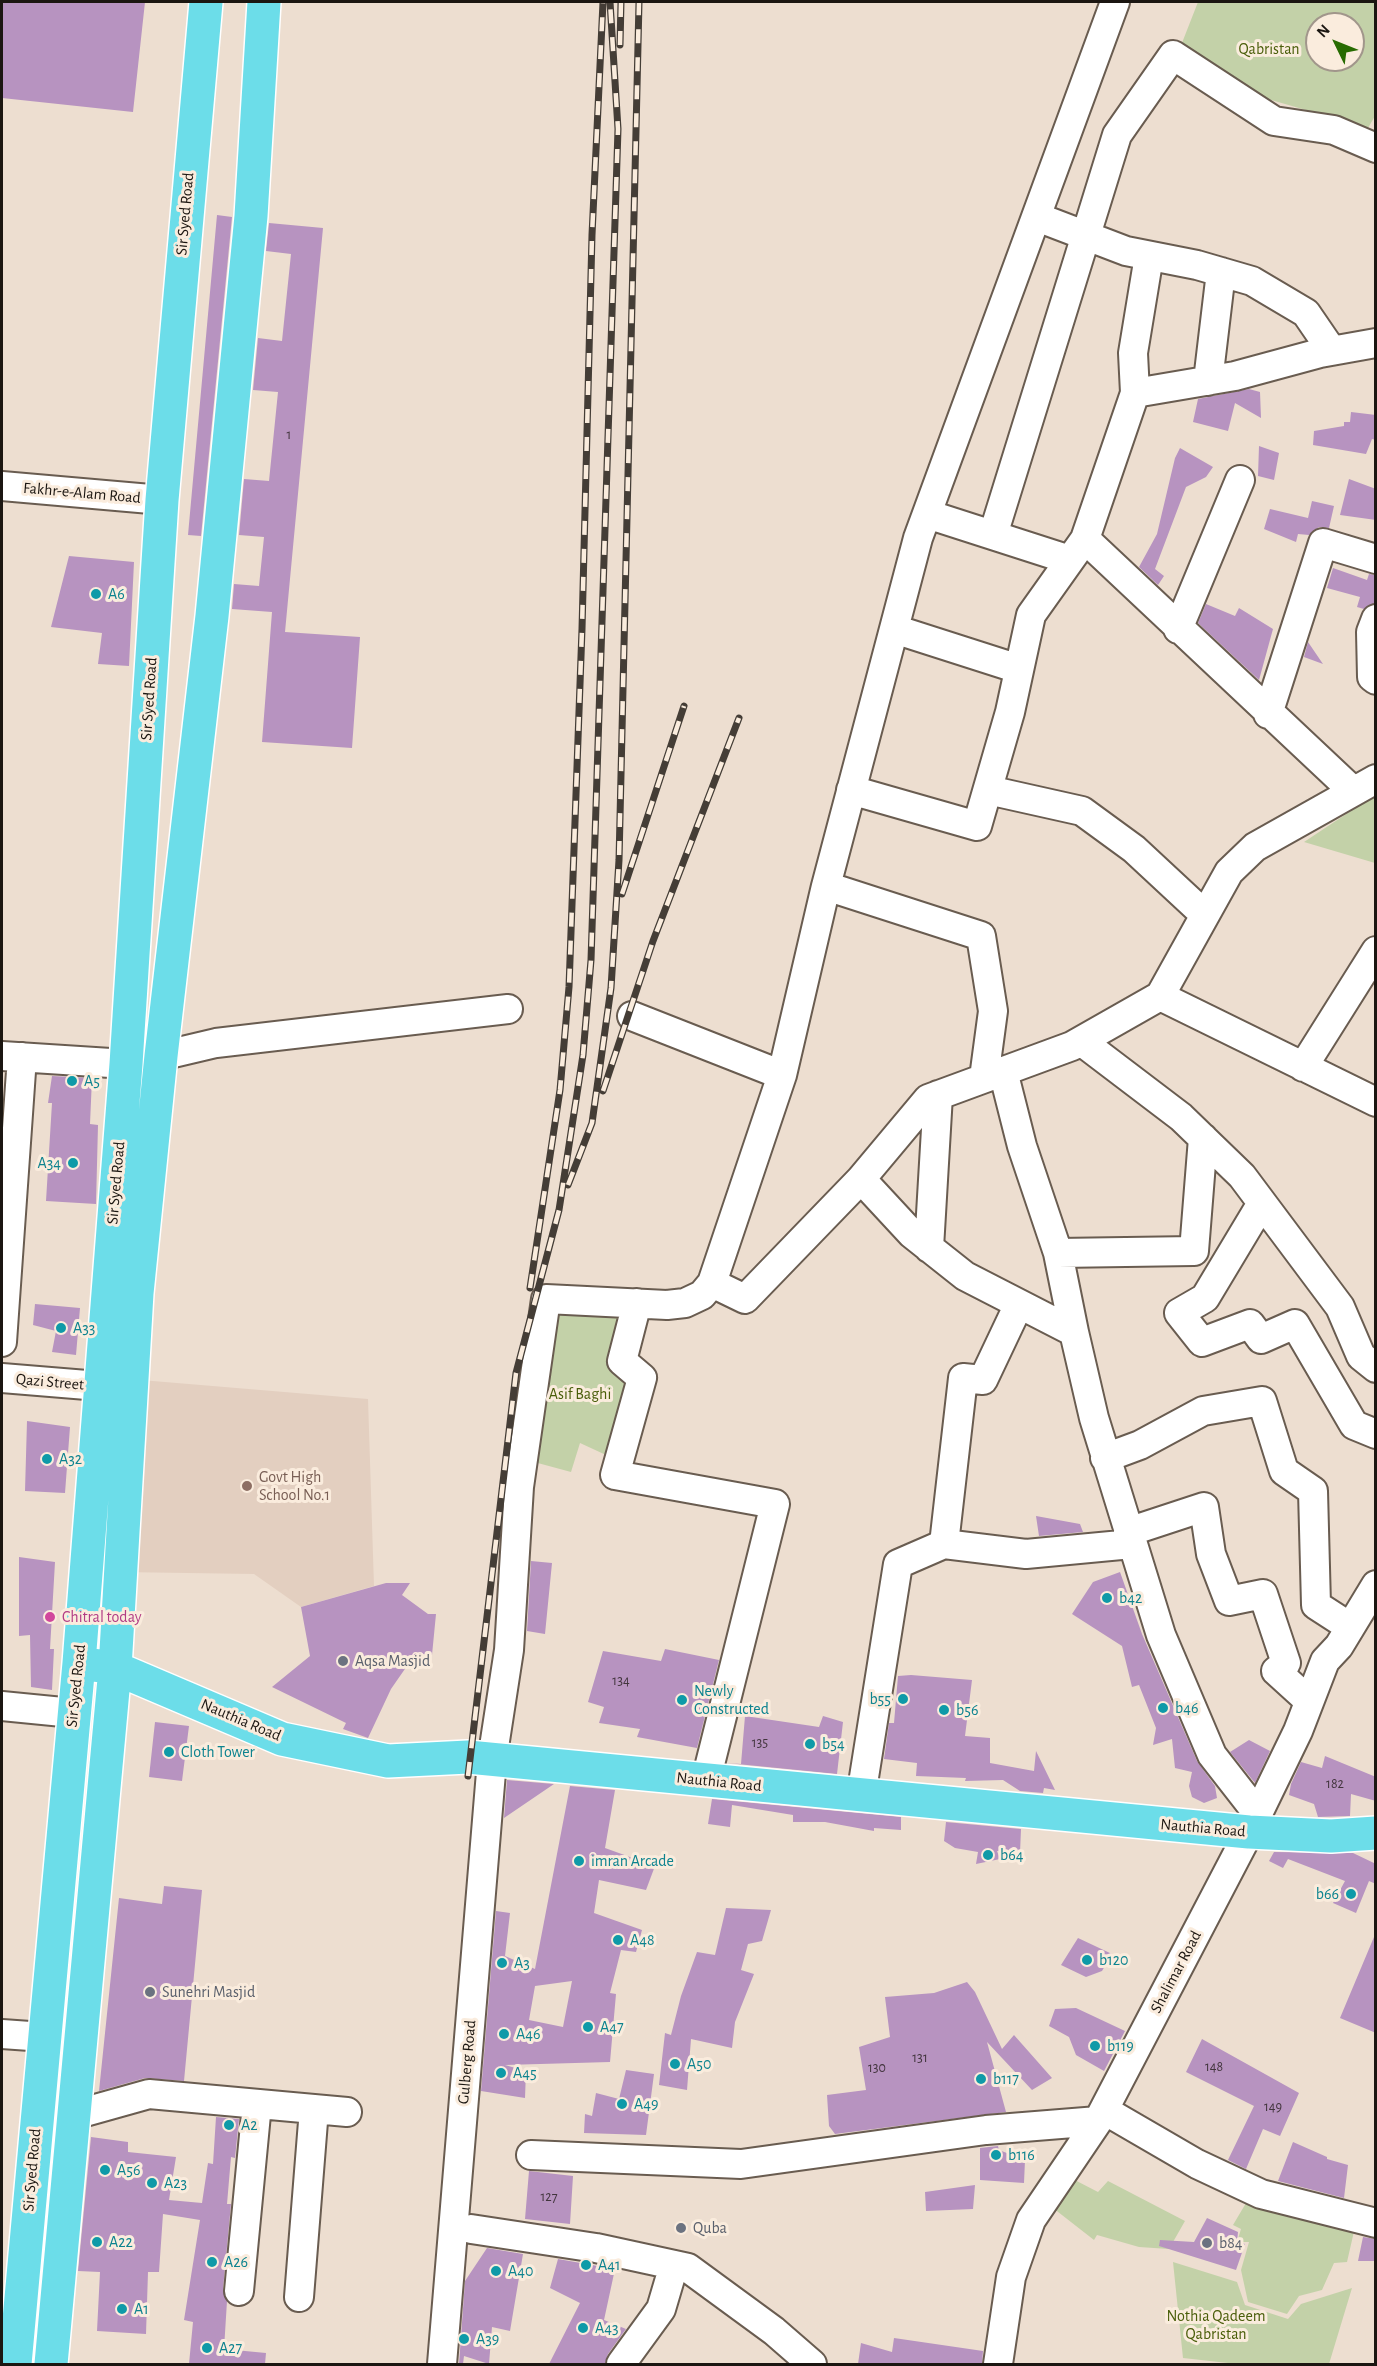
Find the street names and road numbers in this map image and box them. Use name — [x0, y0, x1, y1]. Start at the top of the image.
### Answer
street label: Sir Syed Road — [172, 172, 198, 256]
street label: Fakhr-e-Alam Road — [22, 478, 142, 508]
street label: Sir Syed Road — [137, 657, 161, 741]
street label: Sir Syed Road — [103, 1141, 129, 1225]
street label: Qazi Street — [15, 1369, 85, 1395]
street label: Sir Syed Road — [62, 1644, 90, 1728]
street label: Nauthia Road — [198, 1694, 284, 1746]
street label: Nauthia Road — [676, 1768, 762, 1796]
street label: Nauthia Road — [1160, 1815, 1246, 1841]
street label: Shalimar Road — [1146, 1927, 1206, 2017]
street label: Gulberg Road — [454, 2019, 480, 2105]
street label: Sir Syed Road — [19, 2128, 45, 2212]

